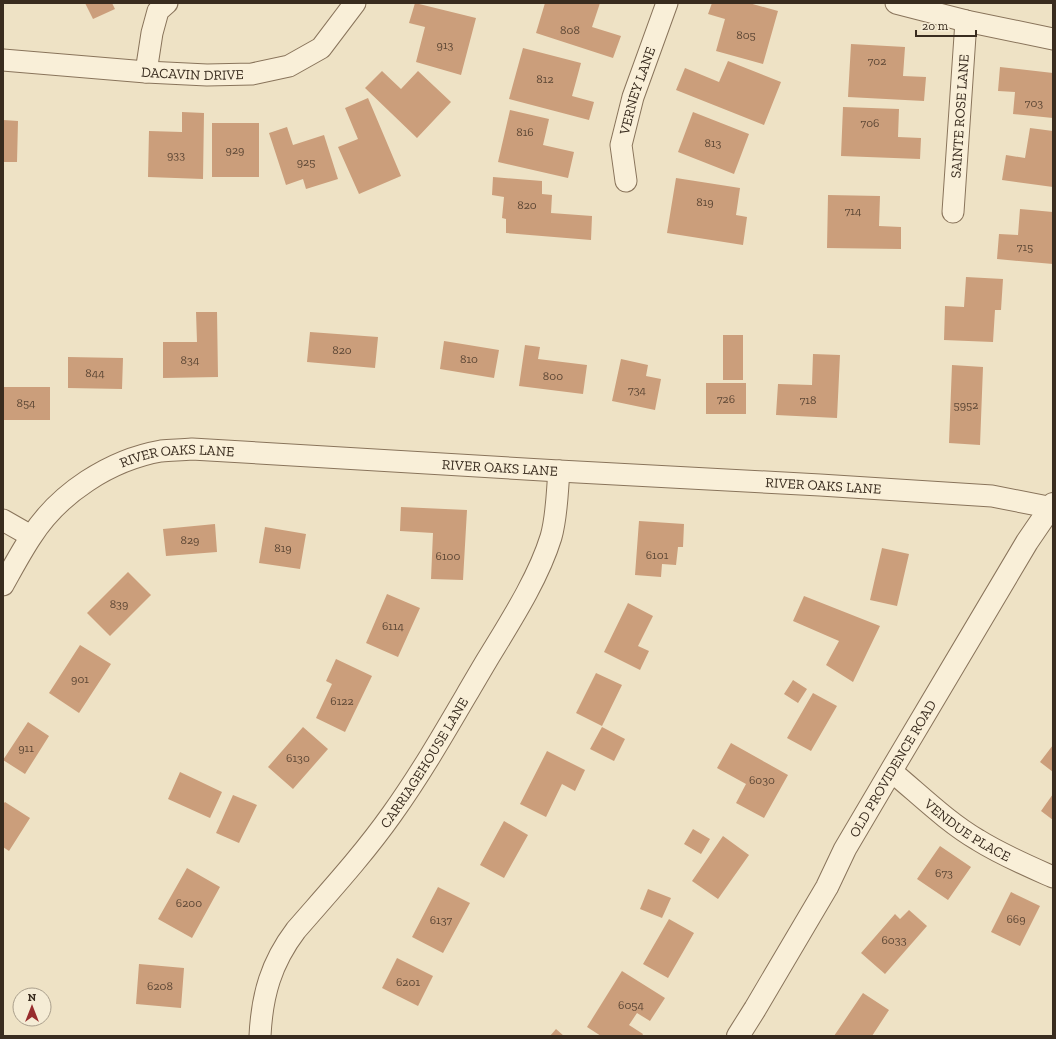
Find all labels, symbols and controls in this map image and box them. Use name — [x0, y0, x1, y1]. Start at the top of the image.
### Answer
scale bar — [916, 12, 976, 38]
text: 20 m — [922, 19, 949, 33]
house number: 808 — [560, 23, 580, 37]
house number: 805 — [736, 28, 756, 42]
house number: 913 — [437, 38, 454, 52]
street label: VERNEY LANE — [616, 45, 659, 137]
house number: 702 — [868, 54, 886, 68]
street label: SAINTE ROSE LANE — [947, 54, 973, 179]
street label: DACAVIN DRIVE — [140, 64, 244, 84]
house number: 812 — [536, 72, 554, 86]
house number: 703 — [1025, 96, 1043, 110]
house number: 706 — [861, 116, 879, 130]
house number: 816 — [516, 125, 534, 139]
house number: 813 — [705, 136, 722, 150]
house number: 929 — [226, 143, 244, 157]
house number: 933 — [167, 148, 185, 162]
house number: 925 — [297, 155, 315, 169]
house number: 819 — [696, 195, 714, 209]
house number: 820 — [517, 198, 537, 212]
house number: 714 — [845, 204, 862, 218]
house number: 715 — [1017, 240, 1033, 254]
house number: 820 — [332, 343, 352, 357]
house number: 810 — [460, 352, 478, 366]
house number: 834 — [181, 353, 200, 367]
house number: 844 — [85, 366, 105, 380]
house number: 800 — [543, 369, 563, 383]
house number: 734 — [628, 383, 647, 397]
house number: 726 — [717, 392, 735, 406]
house number: 718 — [800, 393, 816, 407]
house number: 854 — [16, 396, 36, 410]
house number: 5952 — [954, 398, 978, 412]
street label: RIVER OAKS LANE — [117, 441, 235, 472]
street label: RIVER OAKS LANE — [441, 456, 558, 480]
street label: RIVER OAKS LANE — [765, 474, 882, 498]
house number: 829 — [180, 533, 200, 547]
house number: 819 — [274, 541, 292, 555]
house number: 6101 — [646, 548, 669, 562]
house number: 6100 — [436, 549, 460, 563]
house number: 839 — [110, 597, 128, 611]
house number: 6114 — [382, 619, 405, 633]
house number: 901 — [71, 672, 89, 686]
house number: 6122 — [330, 694, 354, 708]
street label: CARRIAGEHOUSE LANE — [377, 695, 472, 832]
street label: OLD PROVIDENCE ROAD — [846, 697, 940, 841]
house number: 911 — [18, 741, 34, 755]
house number: 6130 — [286, 751, 310, 765]
house number: 6030 — [749, 773, 775, 787]
street label: VENDUE PLACE — [920, 795, 1013, 865]
house number: 673 — [935, 866, 953, 880]
house number: 6200 — [176, 896, 202, 910]
house number: 669 — [1006, 912, 1026, 926]
house number: 6137 — [430, 913, 453, 927]
house number: 6033 — [881, 933, 907, 947]
house number: 6201 — [396, 975, 420, 989]
house number: 6208 — [147, 979, 173, 993]
north arrow — [12, 987, 52, 1027]
text: N — [28, 991, 37, 1004]
house number: 6054 — [618, 998, 644, 1012]

